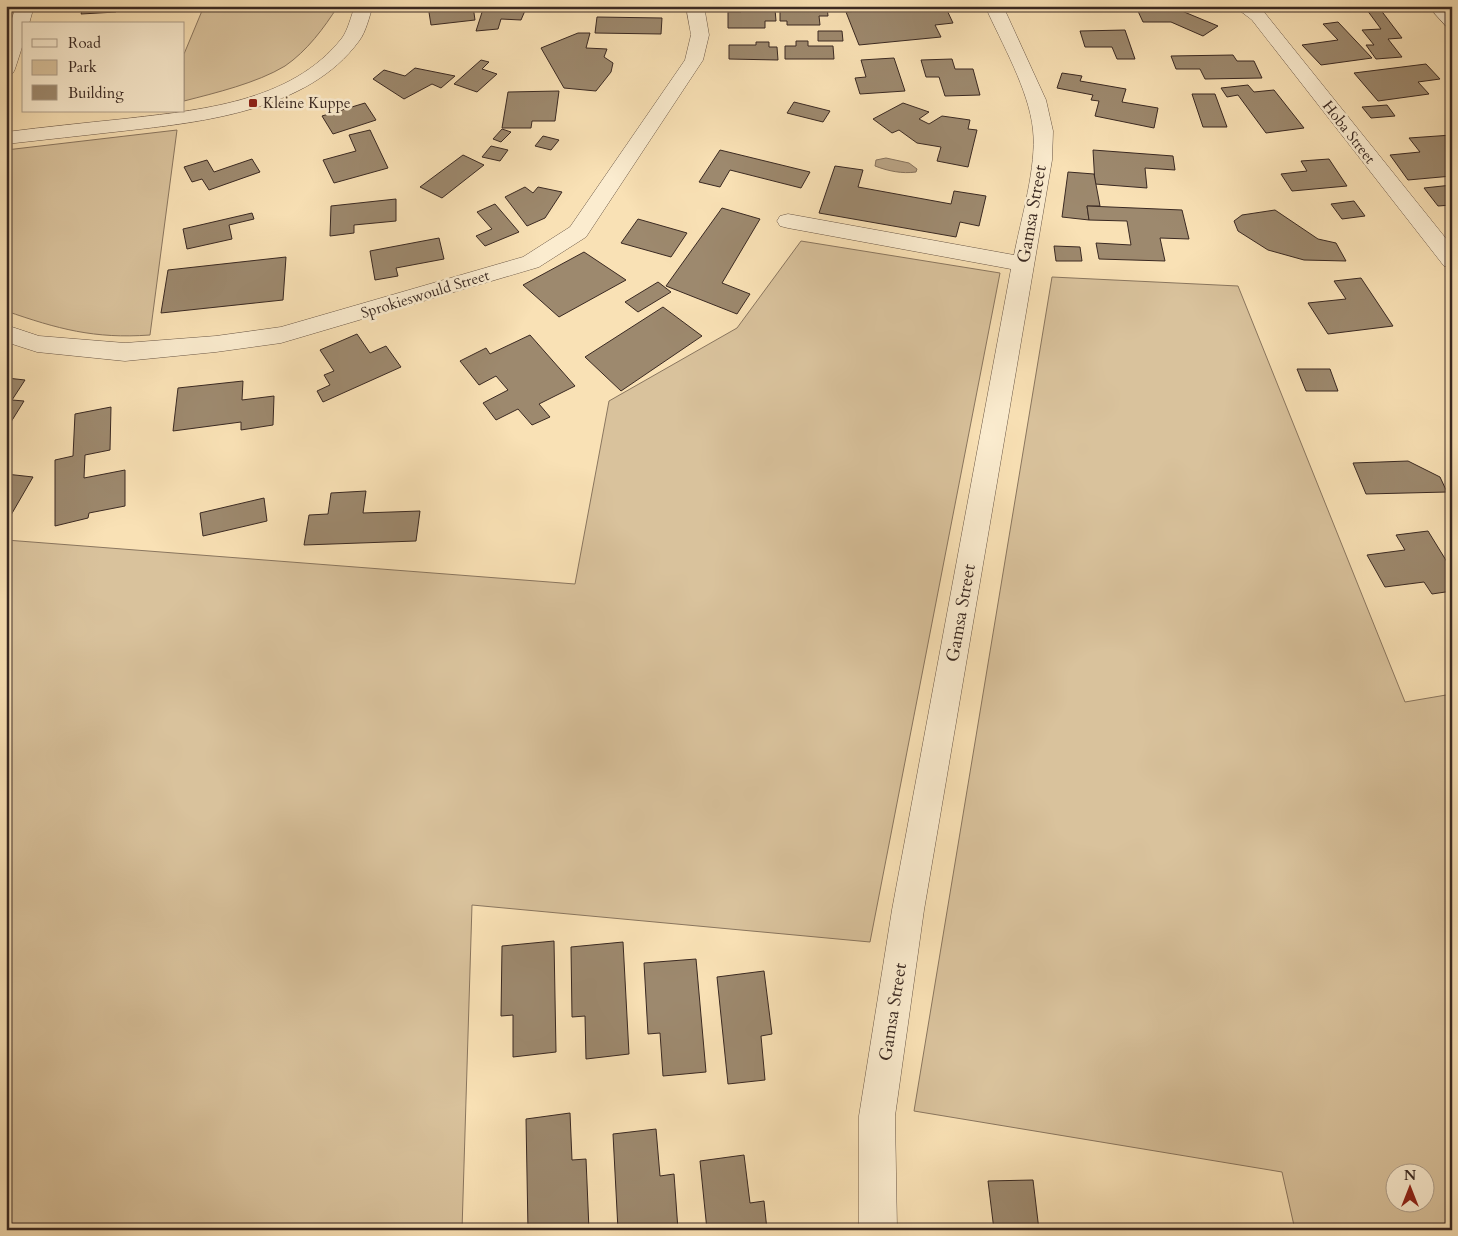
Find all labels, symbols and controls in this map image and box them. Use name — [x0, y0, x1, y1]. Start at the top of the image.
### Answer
legend — [22, 22, 185, 112]
text: Road — [68, 33, 101, 53]
text: Park — [68, 57, 97, 77]
text: Building — [68, 83, 124, 103]
place label: Kleine Kuppe — [263, 93, 351, 113]
street label: Hoba Street — [1318, 96, 1380, 168]
marker: Kleine Kuppe — [247, 97, 259, 109]
street label: Gamsa Street — [1011, 163, 1053, 265]
street label: Sprokieswould Street — [358, 265, 492, 323]
street label: Gamsa Street — [940, 562, 982, 664]
street label: Gamsa Street — [873, 961, 913, 1063]
north arrow — [1386, 1164, 1436, 1214]
text: N — [1404, 1166, 1416, 1185]

